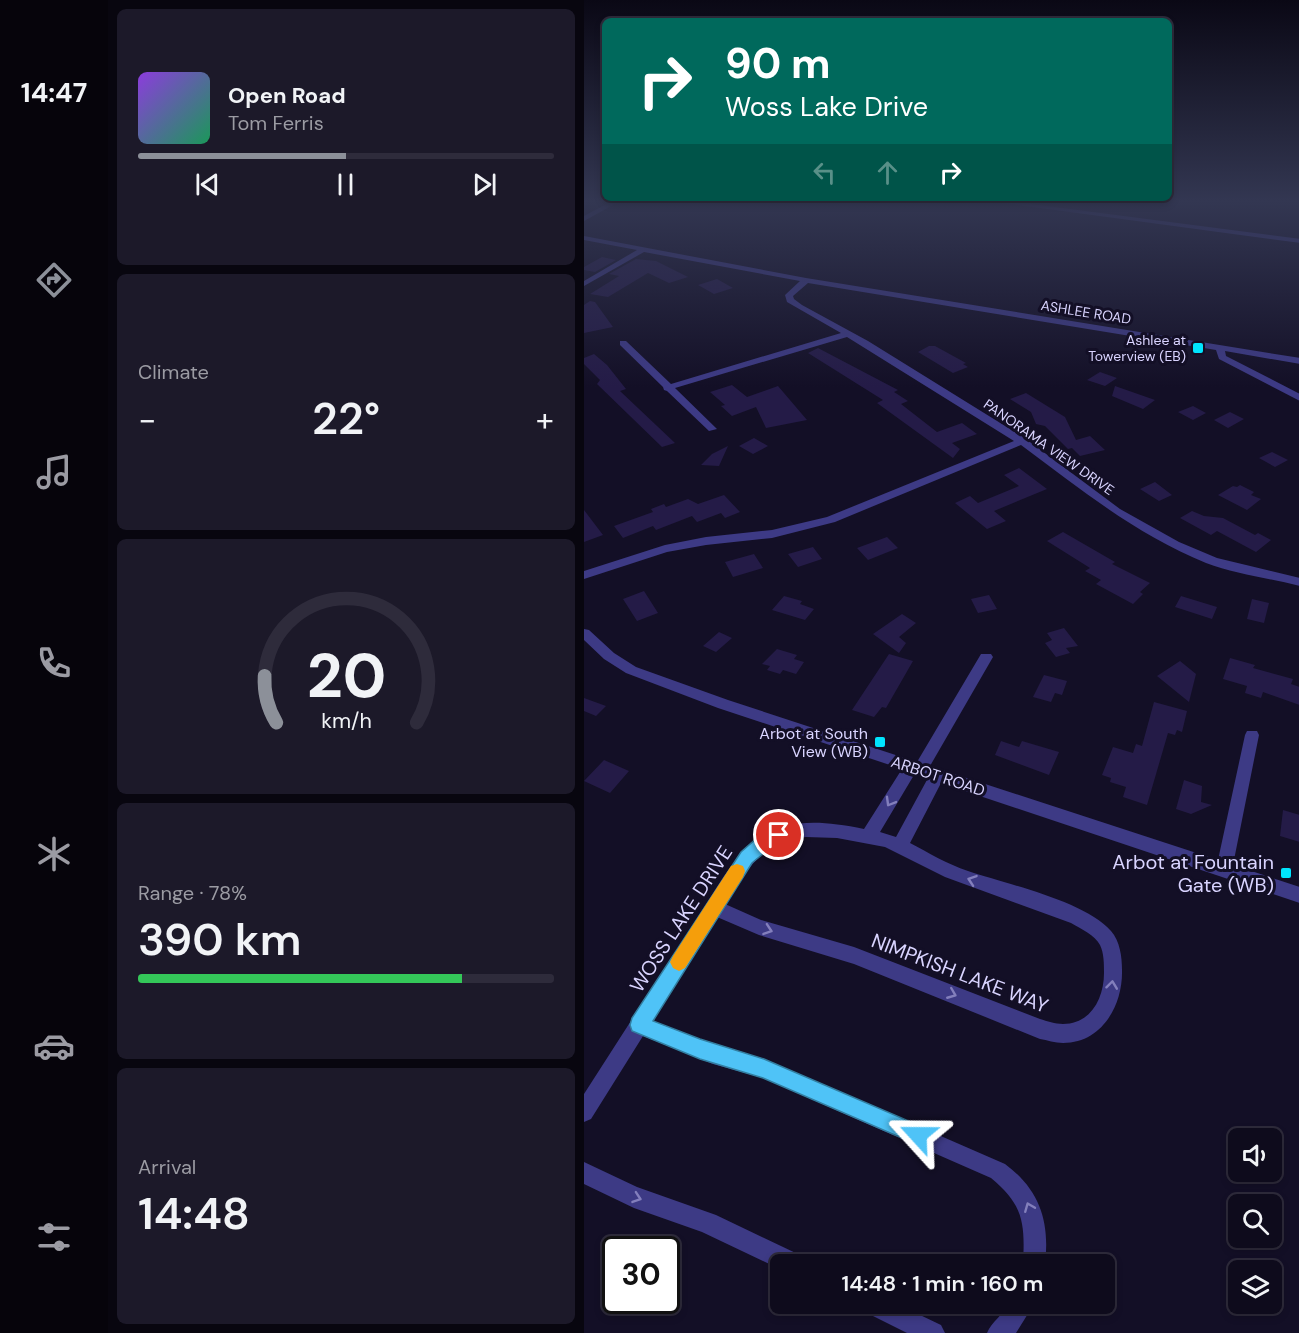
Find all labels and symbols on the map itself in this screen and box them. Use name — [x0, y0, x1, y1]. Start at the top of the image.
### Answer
street label: ASHLEE ROAD — [1040, 296, 1132, 328]
place label: Ashlee at Towerview (EB) — [1088, 331, 1186, 365]
marker: Ashlee at Towerview (EB) — [1191, 341, 1205, 355]
street label: PANORAMA VIEW DRIVE — [980, 395, 1118, 499]
place label: Arbot at South View (WB) — [759, 723, 868, 762]
marker: Arbot at South View (WB) — [873, 735, 887, 749]
street label: ARBOT ROAD — [888, 751, 988, 801]
one-way arrow — [886, 796, 897, 807]
pin — [753, 809, 804, 860]
street label: WOSS LAKE DRIVE — [624, 841, 738, 997]
place label: Arbot at Fountain Gate (WB) — [1112, 849, 1274, 898]
marker: Arbot at Fountain Gate (WB) — [1279, 866, 1293, 880]
one-way arrow — [967, 874, 978, 887]
one-way arrow — [762, 922, 773, 935]
street label: NIMPKISH LAKE WAY — [868, 927, 1052, 1019]
one-way arrow — [1105, 980, 1117, 990]
one-way arrow — [946, 987, 957, 999]
position arrow — [886, 1103, 950, 1167]
one-way arrow — [631, 1190, 642, 1203]
one-way arrow — [1024, 1203, 1036, 1214]
speed limit sign: 30 — [602, 1236, 680, 1314]

